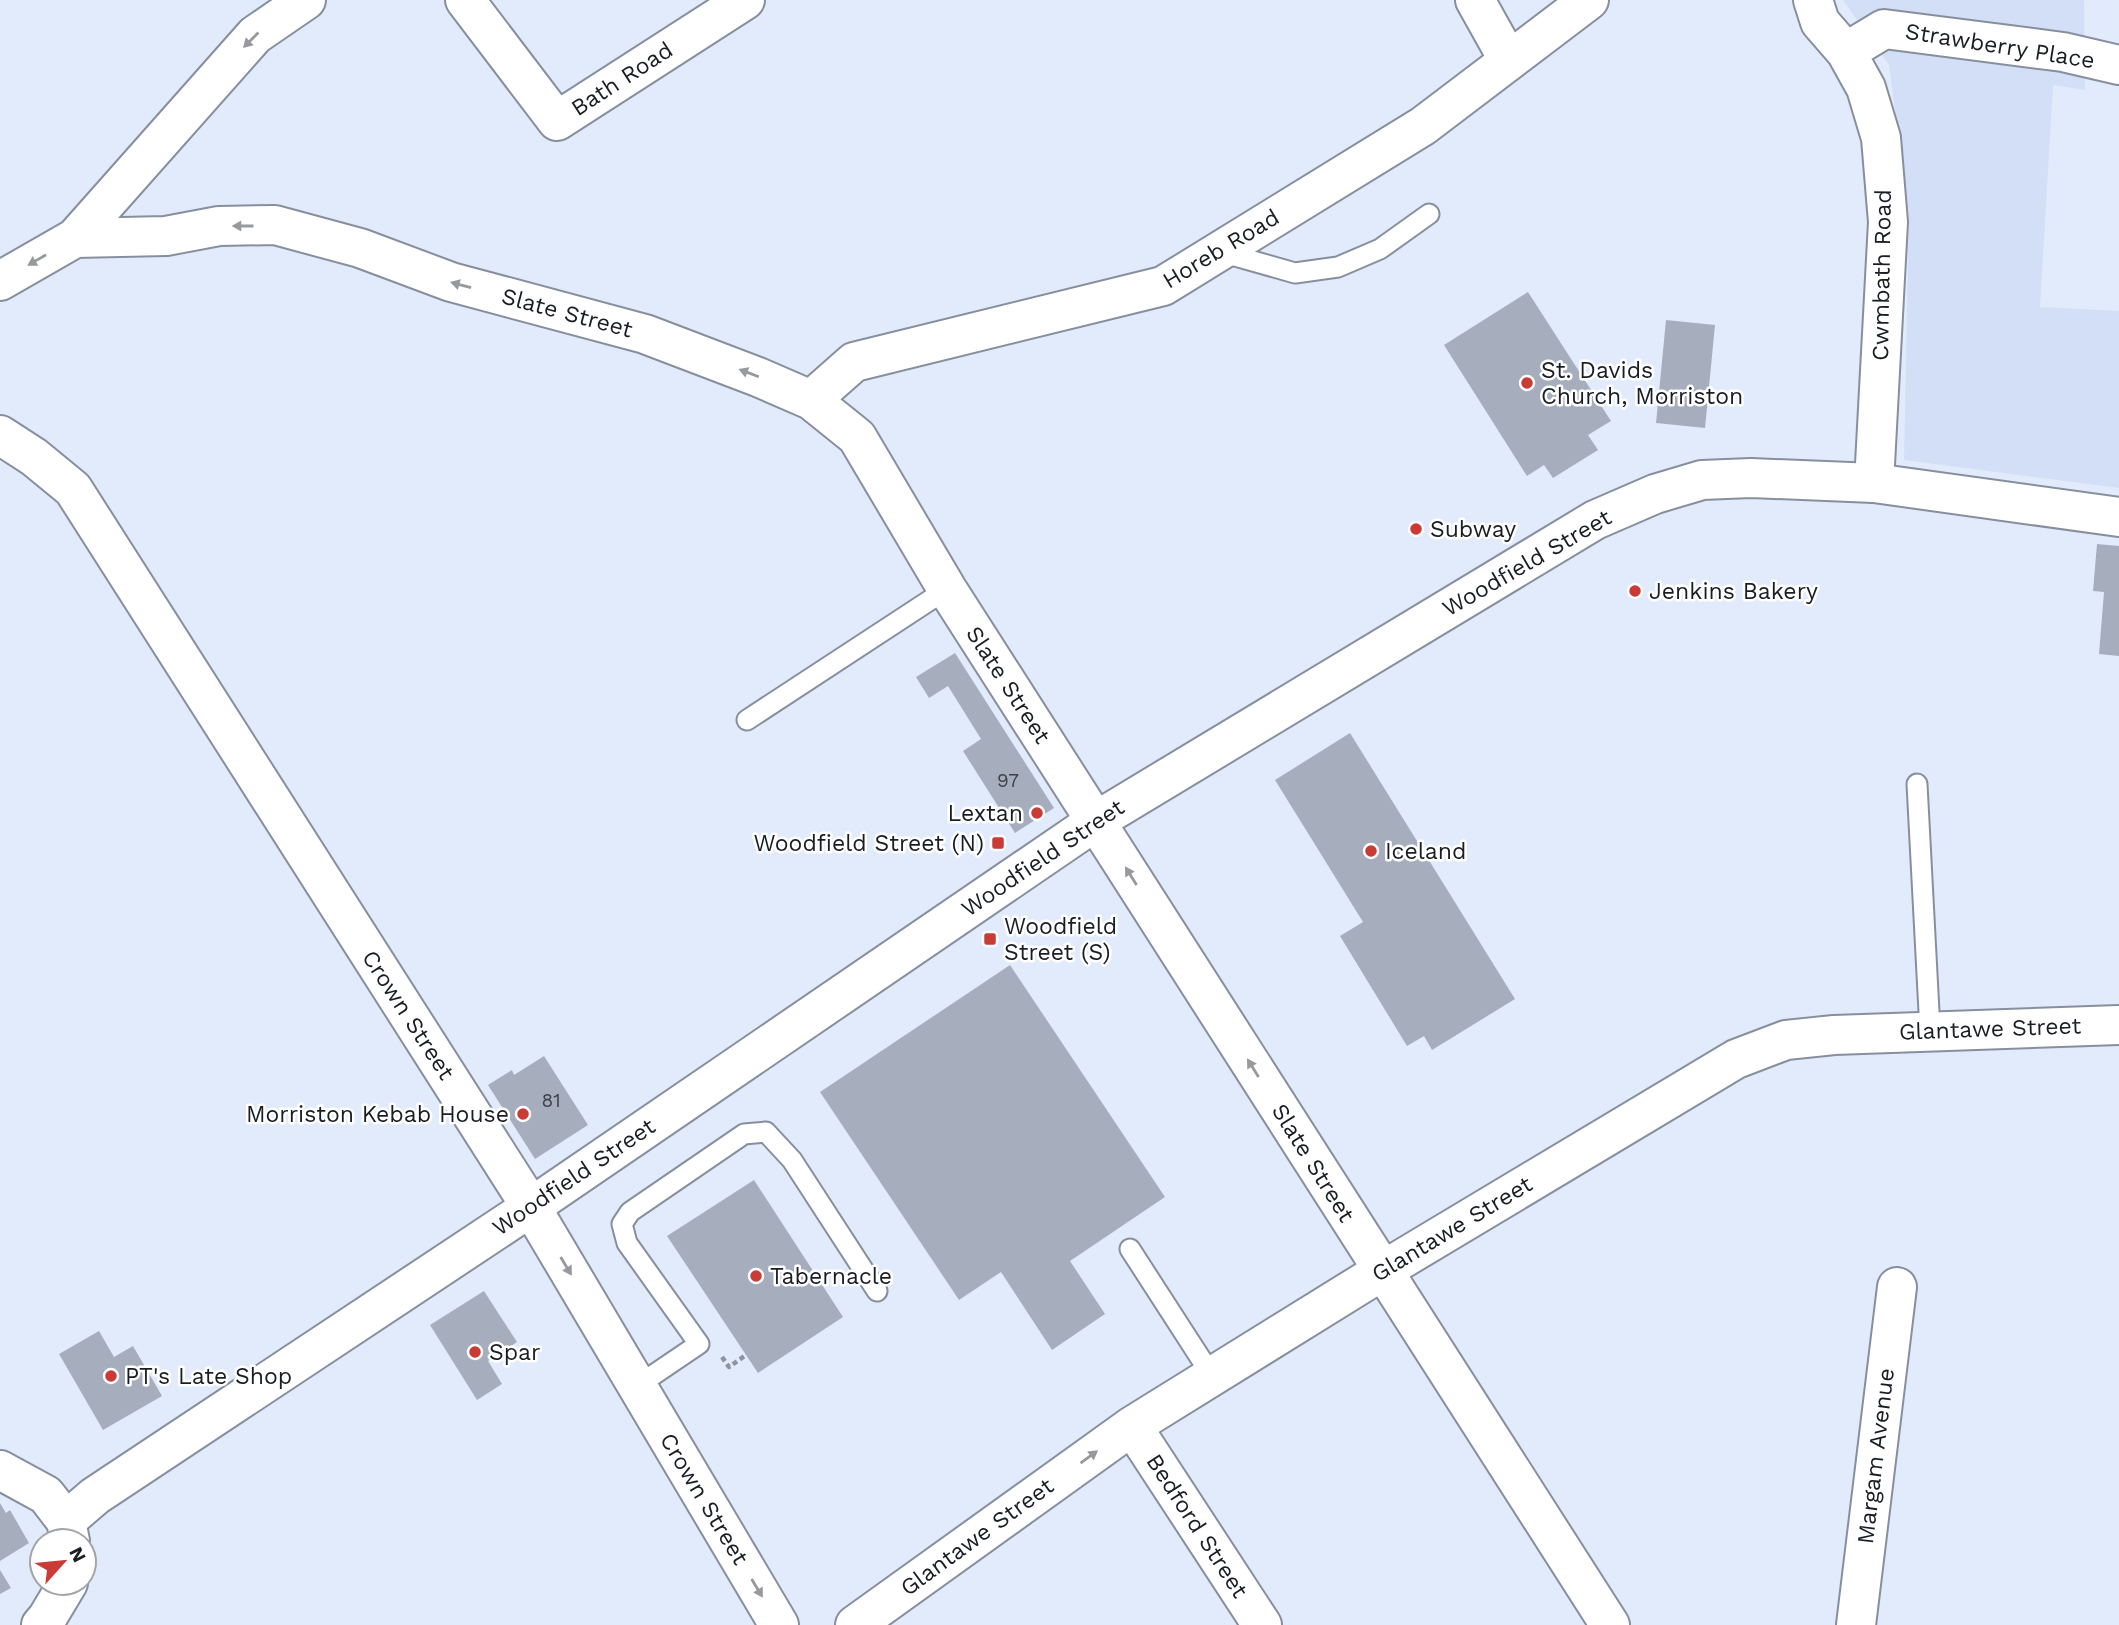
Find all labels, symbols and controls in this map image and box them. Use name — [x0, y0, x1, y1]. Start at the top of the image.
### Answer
street label: Strawberry Place — [1903, 18, 2097, 74]
one-way arrow — [243, 32, 260, 48]
street label: Bath Road — [566, 36, 678, 122]
street label: Cwmbath Road — [1867, 189, 1897, 361]
street label: Horeb Road — [1158, 204, 1284, 294]
one-way arrow — [232, 220, 254, 232]
one-way arrow — [28, 253, 47, 266]
one-way arrow — [450, 279, 472, 290]
street label: Slate Street — [499, 283, 636, 344]
place label: St. Davids Church, Morriston — [1541, 357, 1743, 410]
one-way arrow — [738, 368, 759, 379]
marker: St. Davids Church, Morriston — [1519, 375, 1535, 391]
street label: Woodfield Street — [1438, 504, 1616, 622]
place label: Subway — [1430, 516, 1516, 543]
marker: Subway — [1408, 521, 1424, 537]
place label: Jenkins Bakery — [1649, 578, 1818, 605]
marker: Jenkins Bakery — [1627, 583, 1643, 599]
street label: Slate Street — [960, 621, 1056, 749]
house number: 97 — [997, 769, 1019, 792]
street label: Woodfield Street — [957, 793, 1130, 922]
place label: Lextan — [948, 800, 1023, 827]
marker: Lextan — [1029, 805, 1045, 821]
place label: Woodfield Street (N) — [753, 830, 984, 857]
marker: Woodfield Street (N) — [990, 835, 1006, 851]
place label: Iceland — [1385, 838, 1467, 865]
marker: Iceland — [1363, 843, 1379, 859]
one-way arrow — [1124, 867, 1137, 886]
place label: Woodfield Street (S) — [1004, 913, 1117, 966]
marker: Woodfield Street (S) — [982, 931, 998, 947]
street label: Crown Street — [356, 945, 460, 1085]
street label: Glantawe Street — [1898, 1012, 2082, 1046]
one-way arrow — [1247, 1059, 1260, 1078]
house number: 81 — [541, 1089, 561, 1112]
street label: Slate Street — [1266, 1099, 1360, 1227]
place label: Morriston Kebab House — [246, 1101, 509, 1128]
marker: Morriston Kebab House — [515, 1106, 531, 1122]
street label: Woodfield Street — [488, 1112, 661, 1241]
street label: Glantawe Street — [1367, 1170, 1537, 1288]
one-way arrow — [559, 1256, 572, 1275]
place label: Tabernacle — [770, 1263, 892, 1290]
marker: Tabernacle — [748, 1268, 764, 1284]
place label: Spar — [489, 1339, 540, 1366]
marker: Spar — [467, 1344, 483, 1360]
place label: PT's Late Shop — [125, 1363, 292, 1390]
street label: Margam Avenue — [1852, 1367, 1900, 1545]
marker: PT's Late Shop — [103, 1368, 119, 1384]
street label: Crown Street — [654, 1428, 754, 1570]
street label: Bedford Street — [1141, 1449, 1254, 1603]
one-way arrow — [1080, 1450, 1098, 1464]
street label: Glantawe Street — [895, 1472, 1059, 1602]
north arrow — [28, 1527, 98, 1597]
text: N — [64, 1543, 91, 1566]
one-way arrow — [750, 1578, 763, 1597]

